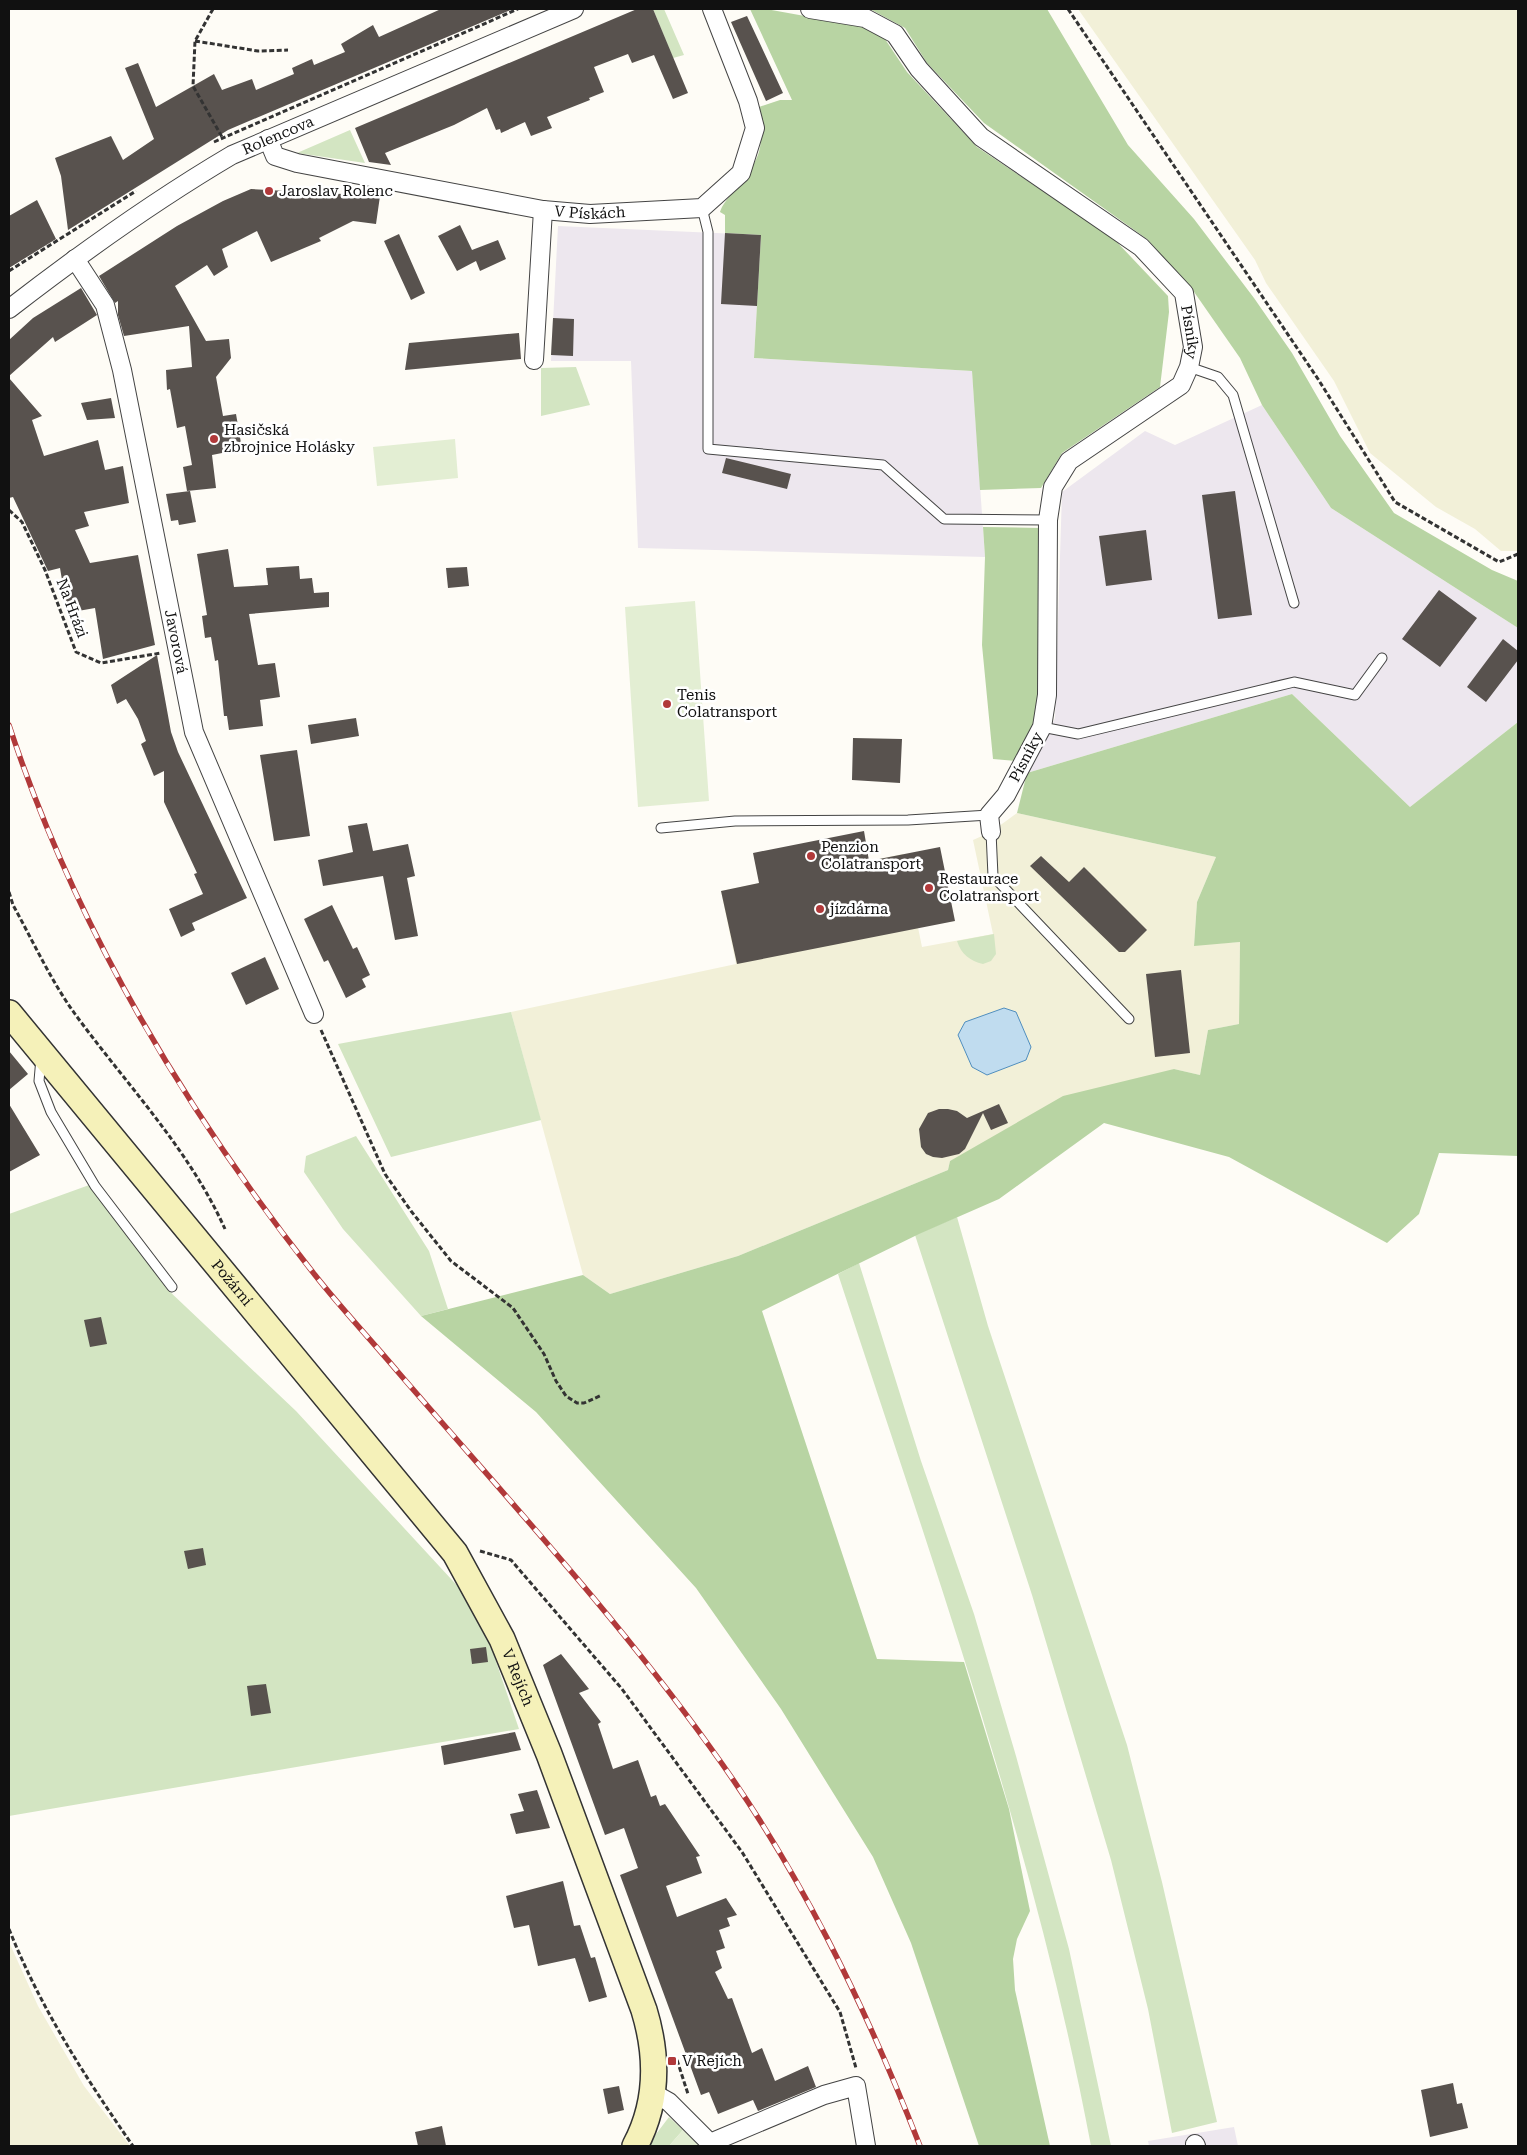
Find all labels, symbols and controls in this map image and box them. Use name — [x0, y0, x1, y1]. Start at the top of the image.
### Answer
street label: Rolencova — [239, 112, 316, 159]
place label: Jaroslav Rolenc — [279, 182, 393, 200]
marker: Jaroslav Rolenc — [263, 185, 275, 197]
street label: V Pískách — [554, 202, 626, 223]
street label: Písníky — [1177, 304, 1203, 361]
place label: Hasičská zbrojnice Holásky — [224, 421, 355, 456]
marker: Hasičská zbrojnice Holásky — [208, 433, 220, 445]
street label: Na Hrázi — [52, 576, 92, 640]
street label: Javorová — [161, 608, 191, 675]
place label: Tenis Colatransport — [677, 686, 778, 721]
marker: Tenis Colatransport — [661, 698, 673, 710]
street label: Písníky — [1005, 729, 1047, 785]
place label: Penzion Colatransport — [821, 838, 922, 873]
marker: Penzion Colatransport — [805, 850, 817, 862]
place label: Restaurace Colatransport — [939, 870, 1040, 905]
marker: Restaurace Colatransport — [923, 882, 935, 894]
place label: jízdárna — [829, 900, 888, 918]
marker: jízdárna — [814, 903, 826, 915]
street label: Požární — [208, 1256, 256, 1310]
street label: V Rejích — [498, 1646, 538, 1709]
place label: V Rejích — [682, 2052, 742, 2070]
marker: V Rejích — [666, 2055, 678, 2067]

